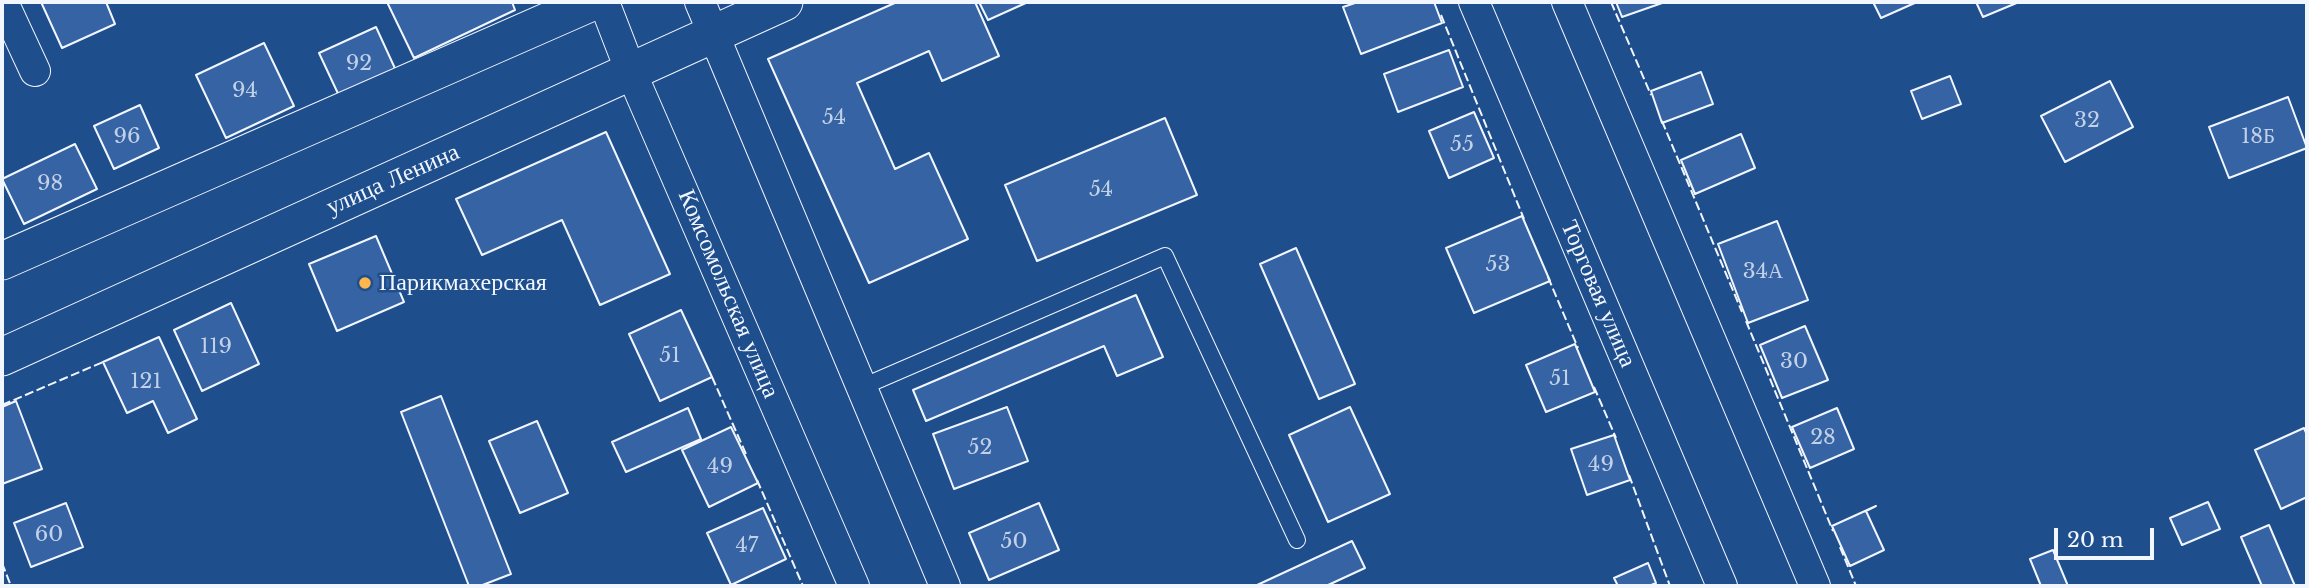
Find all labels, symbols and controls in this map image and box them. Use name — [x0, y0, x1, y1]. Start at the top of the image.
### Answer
house number: 92 — [346, 51, 372, 77]
house number: 94 — [232, 78, 258, 104]
house number: 54 — [822, 105, 846, 131]
house number: 32 — [2074, 108, 2100, 134]
house number: 96 — [113, 124, 141, 150]
house number: 18Б — [2241, 124, 2275, 150]
house number: 55 — [1450, 132, 1474, 158]
street label: улица Ленина — [322, 138, 464, 222]
house number: 98 — [37, 171, 63, 197]
house number: 54 — [1089, 177, 1113, 203]
street label: Комсомольская улица — [671, 186, 785, 402]
street label: Торговая улица — [1554, 216, 1642, 372]
house number: 53 — [1486, 252, 1510, 278]
house number: 34А — [1743, 259, 1783, 285]
place label: Парикмахерская — [379, 269, 547, 297]
marker: Парикмахерская — [357, 275, 373, 291]
house number: 119 — [200, 334, 232, 360]
house number: 51 — [659, 343, 681, 369]
house number: 30 — [1780, 349, 1808, 375]
house number: 51 — [1549, 366, 1571, 392]
house number: 121 — [130, 369, 162, 395]
house number: 28 — [1810, 425, 1836, 451]
house number: 52 — [968, 435, 992, 461]
house number: 49 — [1588, 452, 1614, 478]
house number: 49 — [707, 454, 733, 480]
scale bar — [2057, 514, 2157, 558]
house number: 60 — [35, 522, 63, 548]
text: 20 m — [2067, 527, 2124, 553]
house number: 50 — [1001, 529, 1027, 555]
house number: 47 — [736, 533, 758, 559]

